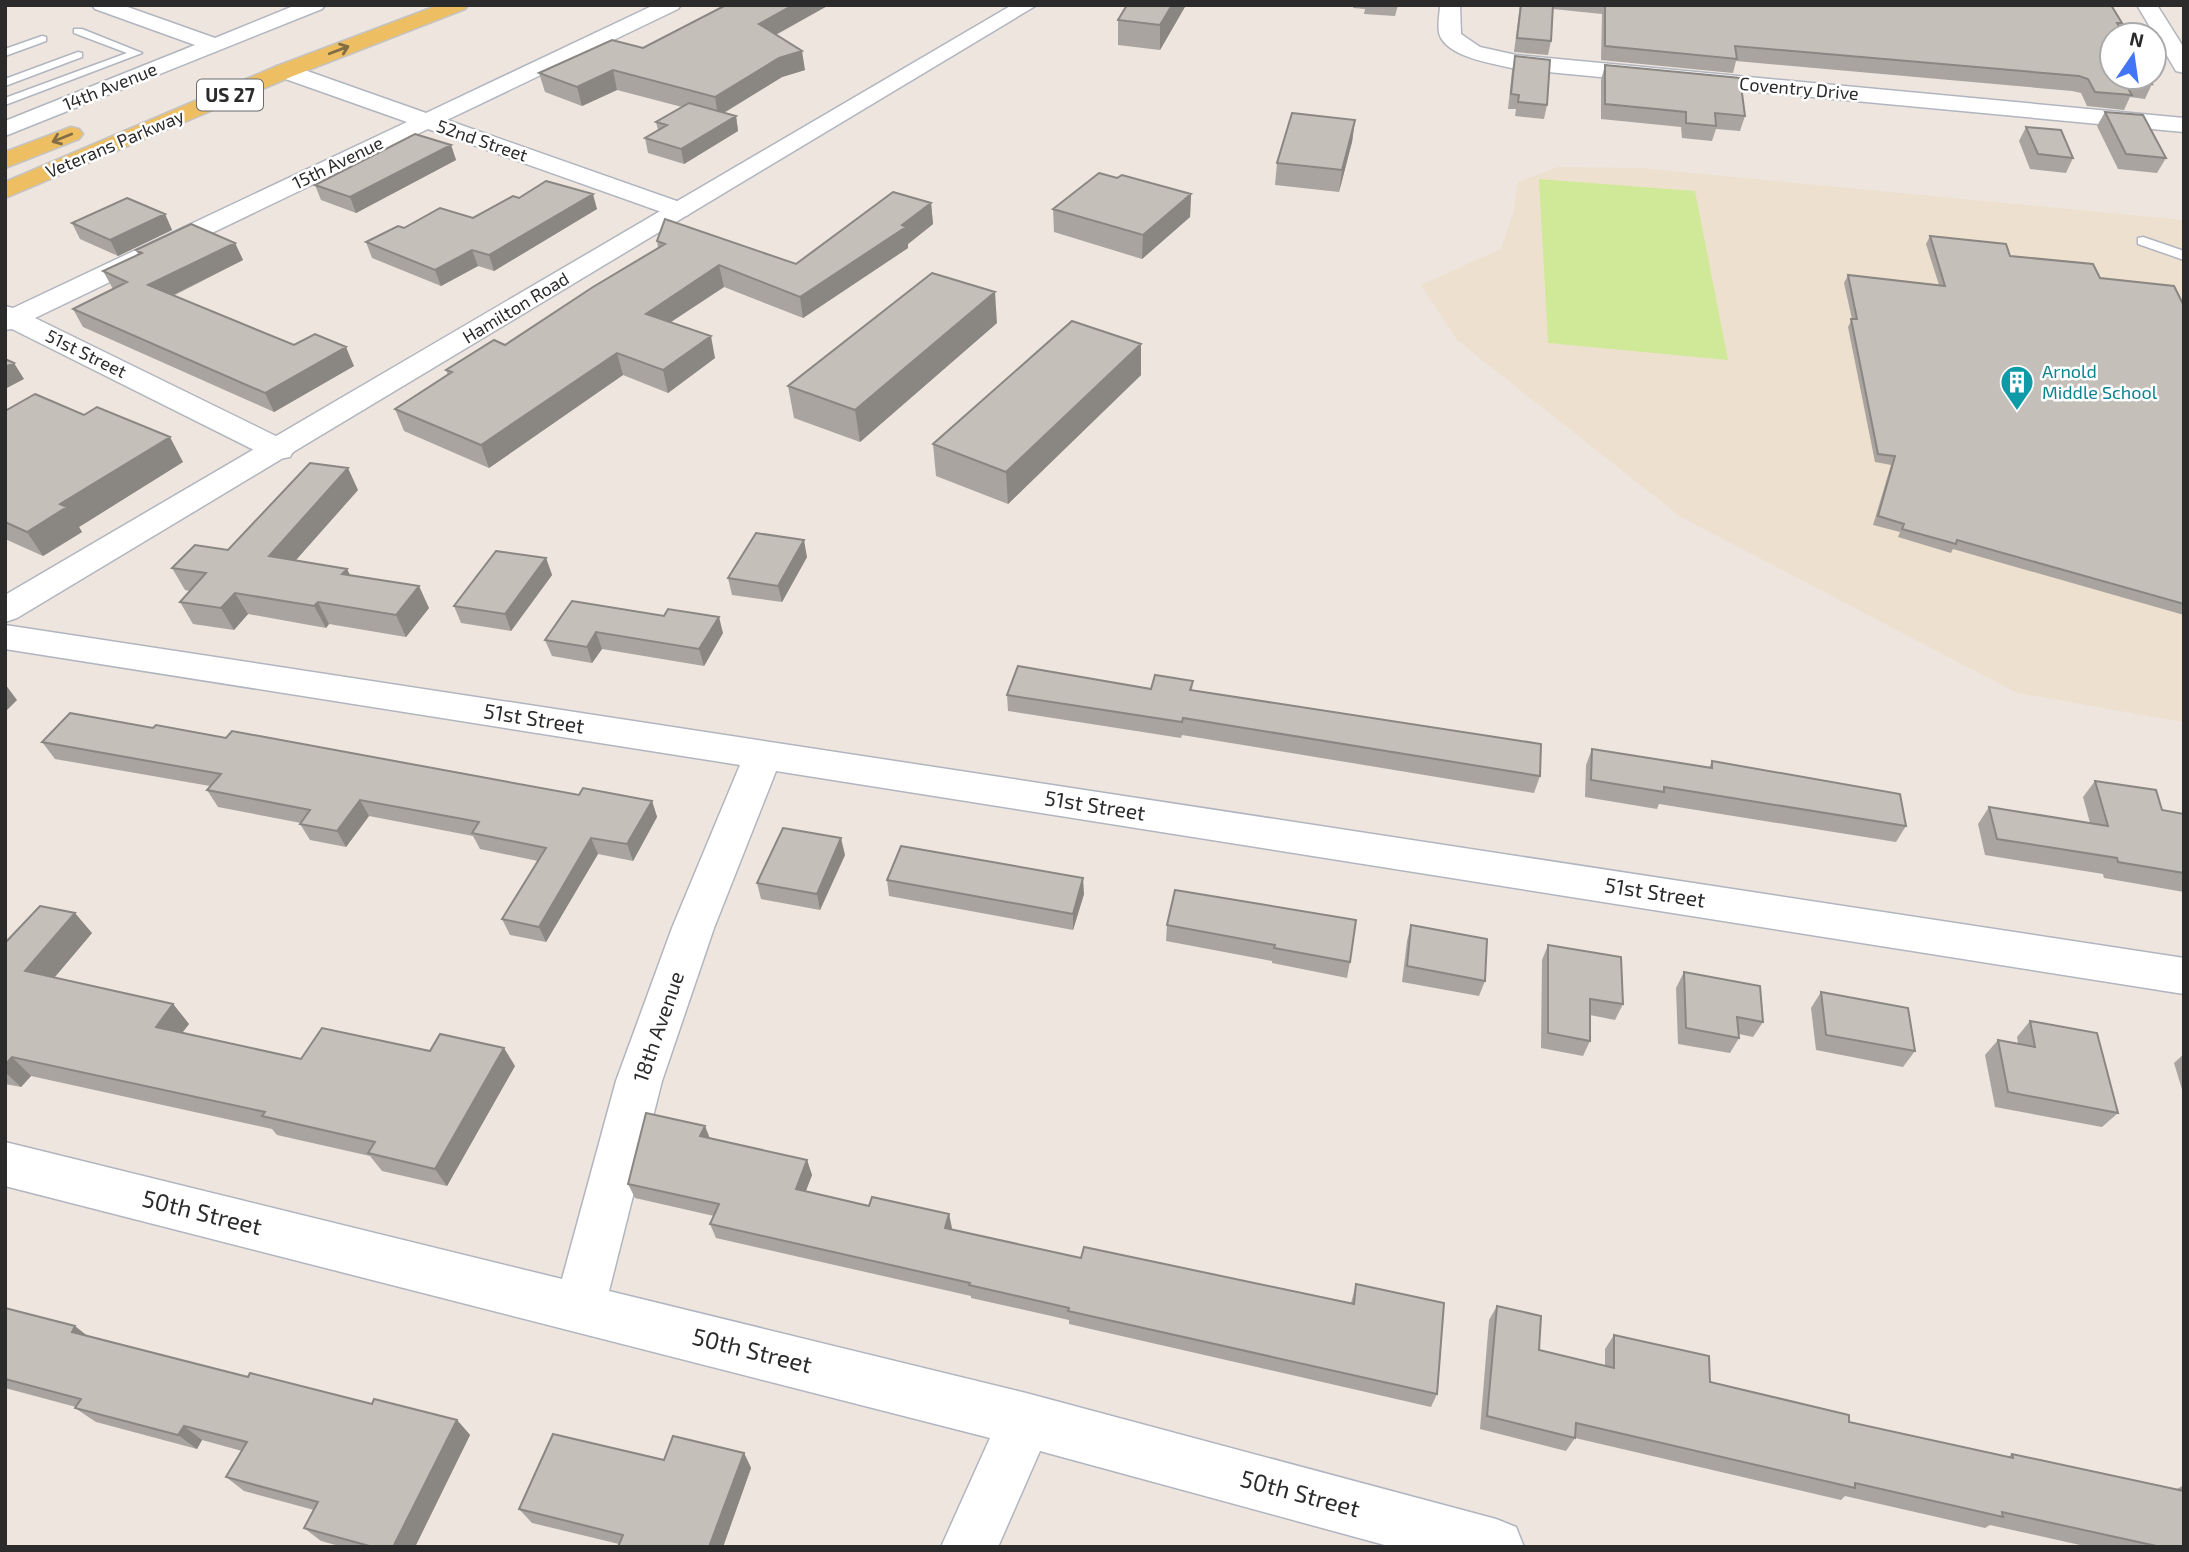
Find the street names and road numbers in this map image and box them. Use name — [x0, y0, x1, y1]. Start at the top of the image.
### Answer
street label: 14th Avenue — [59, 57, 160, 115]
street label: Coventry Drive — [1738, 72, 1860, 104]
road number: US 27 — [197, 80, 263, 110]
street label: Veterans Parkway — [42, 104, 188, 182]
street label: 52nd Street — [434, 114, 531, 166]
street label: 15th Avenue — [289, 131, 386, 193]
street label: Hamilton Road — [458, 267, 573, 348]
street label: 51st Street — [43, 324, 130, 382]
street label: 51st Street — [482, 697, 586, 738]
street label: 51st Street — [1043, 784, 1147, 825]
street label: 51st Street — [1603, 871, 1707, 912]
street label: 18th Avenue — [627, 968, 688, 1085]
street label: 50th Street — [139, 1183, 265, 1240]
street label: 50th Street — [689, 1321, 815, 1378]
street label: 50th Street — [1237, 1463, 1363, 1522]

